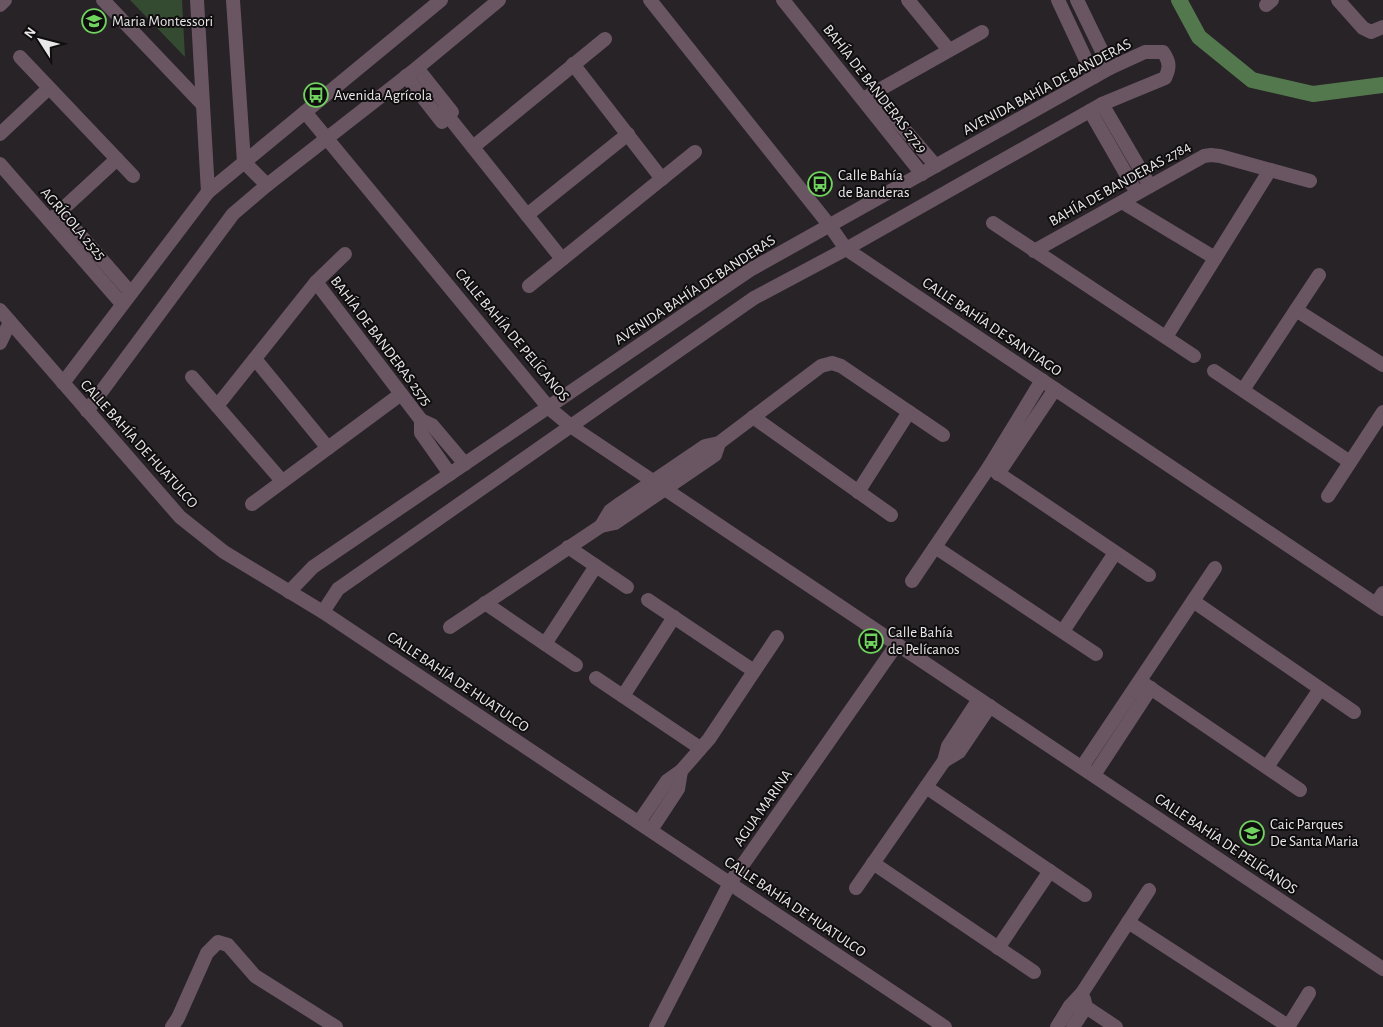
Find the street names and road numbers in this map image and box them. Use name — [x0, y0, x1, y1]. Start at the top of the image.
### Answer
street label: BAHÍA DE BANDERAS 2729 — [820, 21, 931, 156]
street label: AVENIDA BAHÍA DE BANDERAS — [959, 34, 1134, 138]
street label: BAHÍA DE BANDERAS 2784 — [1046, 137, 1193, 229]
street label: AGRÍCOLA 2525 — [38, 184, 110, 263]
street label: AVENIDA BAHÍA DE BANDERAS — [611, 231, 778, 348]
street label: CALLE BAHÍA DE PELÍCANOS — [452, 264, 573, 404]
street label: BAHÍA DE BANDERAS 2575 — [328, 272, 436, 408]
street label: CALLE BAHÍA DE SANTIAGO — [920, 273, 1065, 379]
street label: CALLE BAHÍA DE HUATULCO — [77, 376, 202, 511]
street label: CALLE BAHÍA DE HUATULCO — [384, 627, 533, 735]
street label: AGUA MARINA — [731, 767, 795, 849]
street label: CALLE BAHÍA DE PELÍCANOS — [1152, 789, 1301, 897]
street label: CALLE BAHÍA DE HUATULCO — [721, 852, 870, 960]

